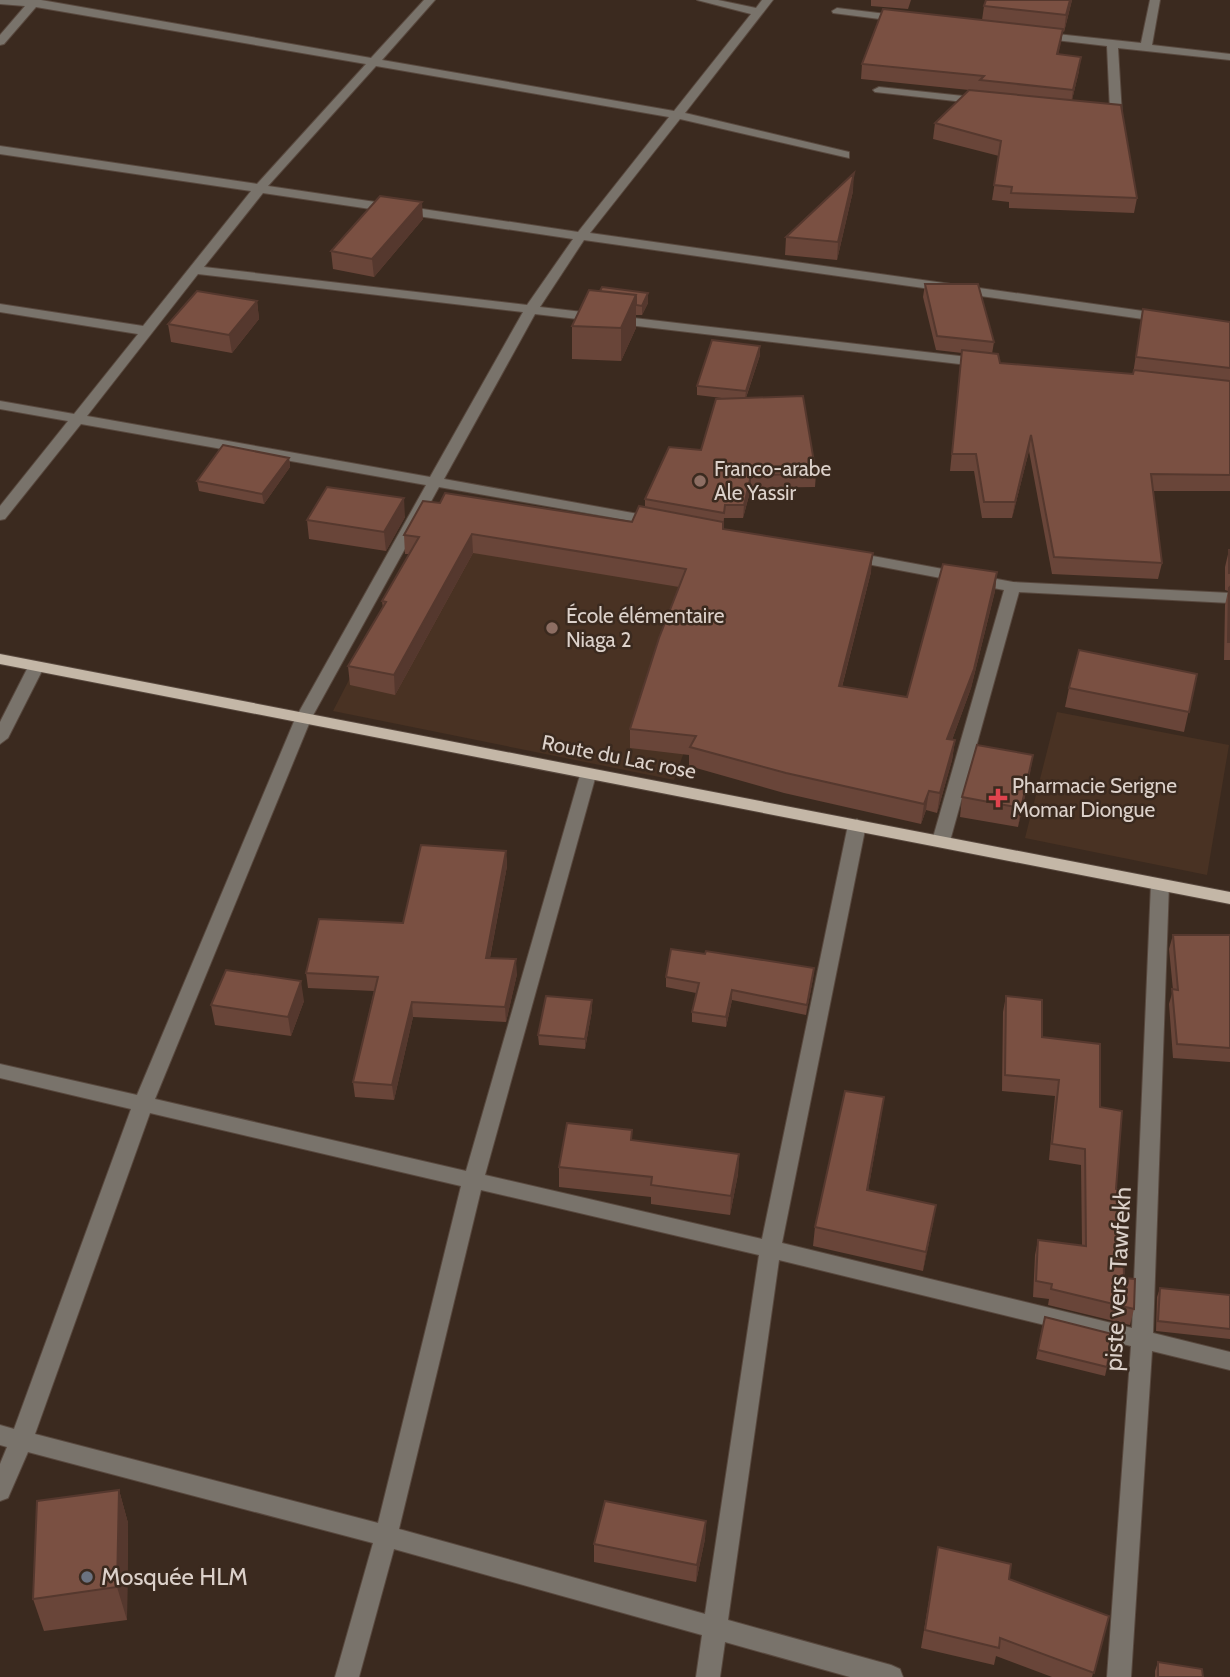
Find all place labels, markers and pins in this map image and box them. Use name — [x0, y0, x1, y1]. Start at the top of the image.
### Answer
place label: Franco-arabe Ale Yassir — [714, 456, 831, 505]
marker: Franco-arabe Ale Yassir — [692, 473, 708, 489]
place label: École élémentaire Niaga 2 — [566, 603, 725, 652]
marker: École élémentaire Niaga 2 — [544, 620, 560, 636]
place label: Pharmacie Serigne Momar Diongue — [1012, 773, 1177, 822]
marker: Pharmacie Serigne Momar Diongue — [990, 790, 1006, 806]
place label: Mosquée HLM — [101, 1562, 248, 1591]
marker: Mosquée HLM — [79, 1569, 95, 1585]

